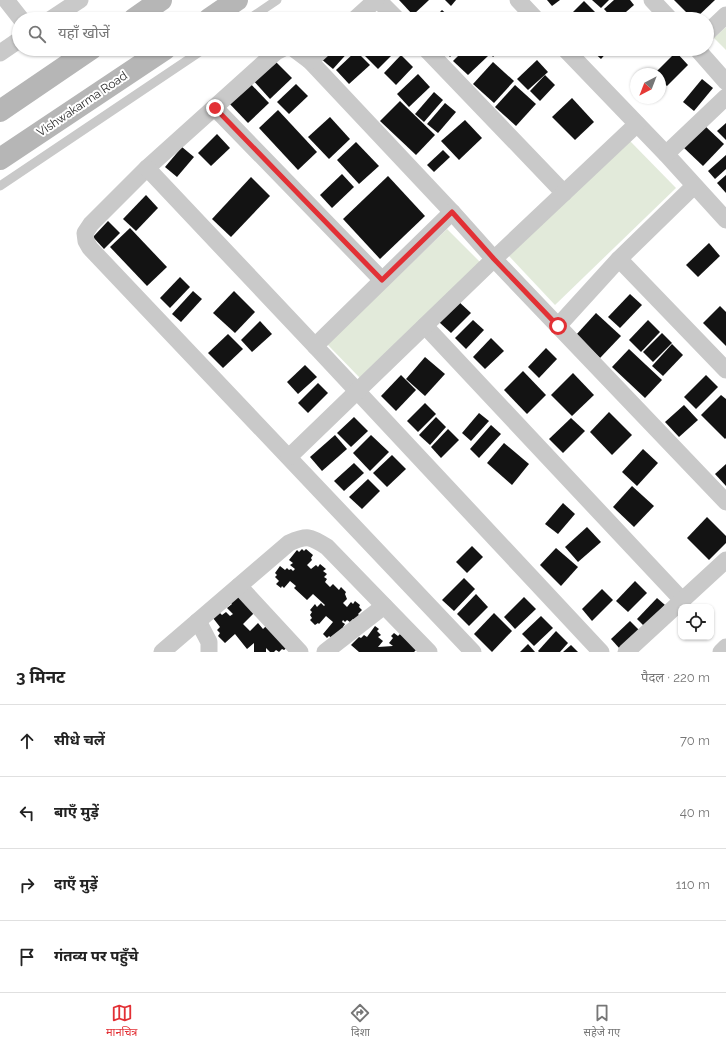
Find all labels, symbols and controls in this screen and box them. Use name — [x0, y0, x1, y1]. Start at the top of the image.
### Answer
search box — [12, 12, 714, 56]
icon: search — [26, 23, 48, 45]
text: यहाँ खोजें — [58, 24, 110, 42]
north arrow — [630, 68, 666, 104]
street label: Vishwakarma Road — [34, 69, 130, 139]
route end — [206, 99, 224, 117]
route start — [549, 317, 567, 335]
map controls — [678, 604, 714, 640]
button: locate — [678, 604, 714, 640]
text: 3 मिनट — [16, 667, 65, 687]
text: पैदल · 220 m — [641, 670, 710, 685]
icon: ahead — [16, 730, 38, 752]
text: सीधे चलें — [54, 731, 105, 749]
text: 70 m — [680, 733, 710, 748]
icon: left — [16, 802, 38, 824]
text: बाएँ मुड़ें — [54, 803, 99, 821]
text: 40 m — [680, 805, 710, 820]
icon: right — [16, 874, 38, 896]
text: दाएँ मुड़ें — [54, 875, 98, 893]
text: 110 m — [676, 877, 710, 892]
icon: arrive — [16, 946, 38, 968]
text: गंतव्य पर पहुँचे — [54, 947, 138, 965]
tab: मानचित्र — [106, 1002, 137, 1040]
tab: दिशा — [349, 1002, 371, 1040]
tab: सहेजे गए — [583, 1002, 620, 1040]

